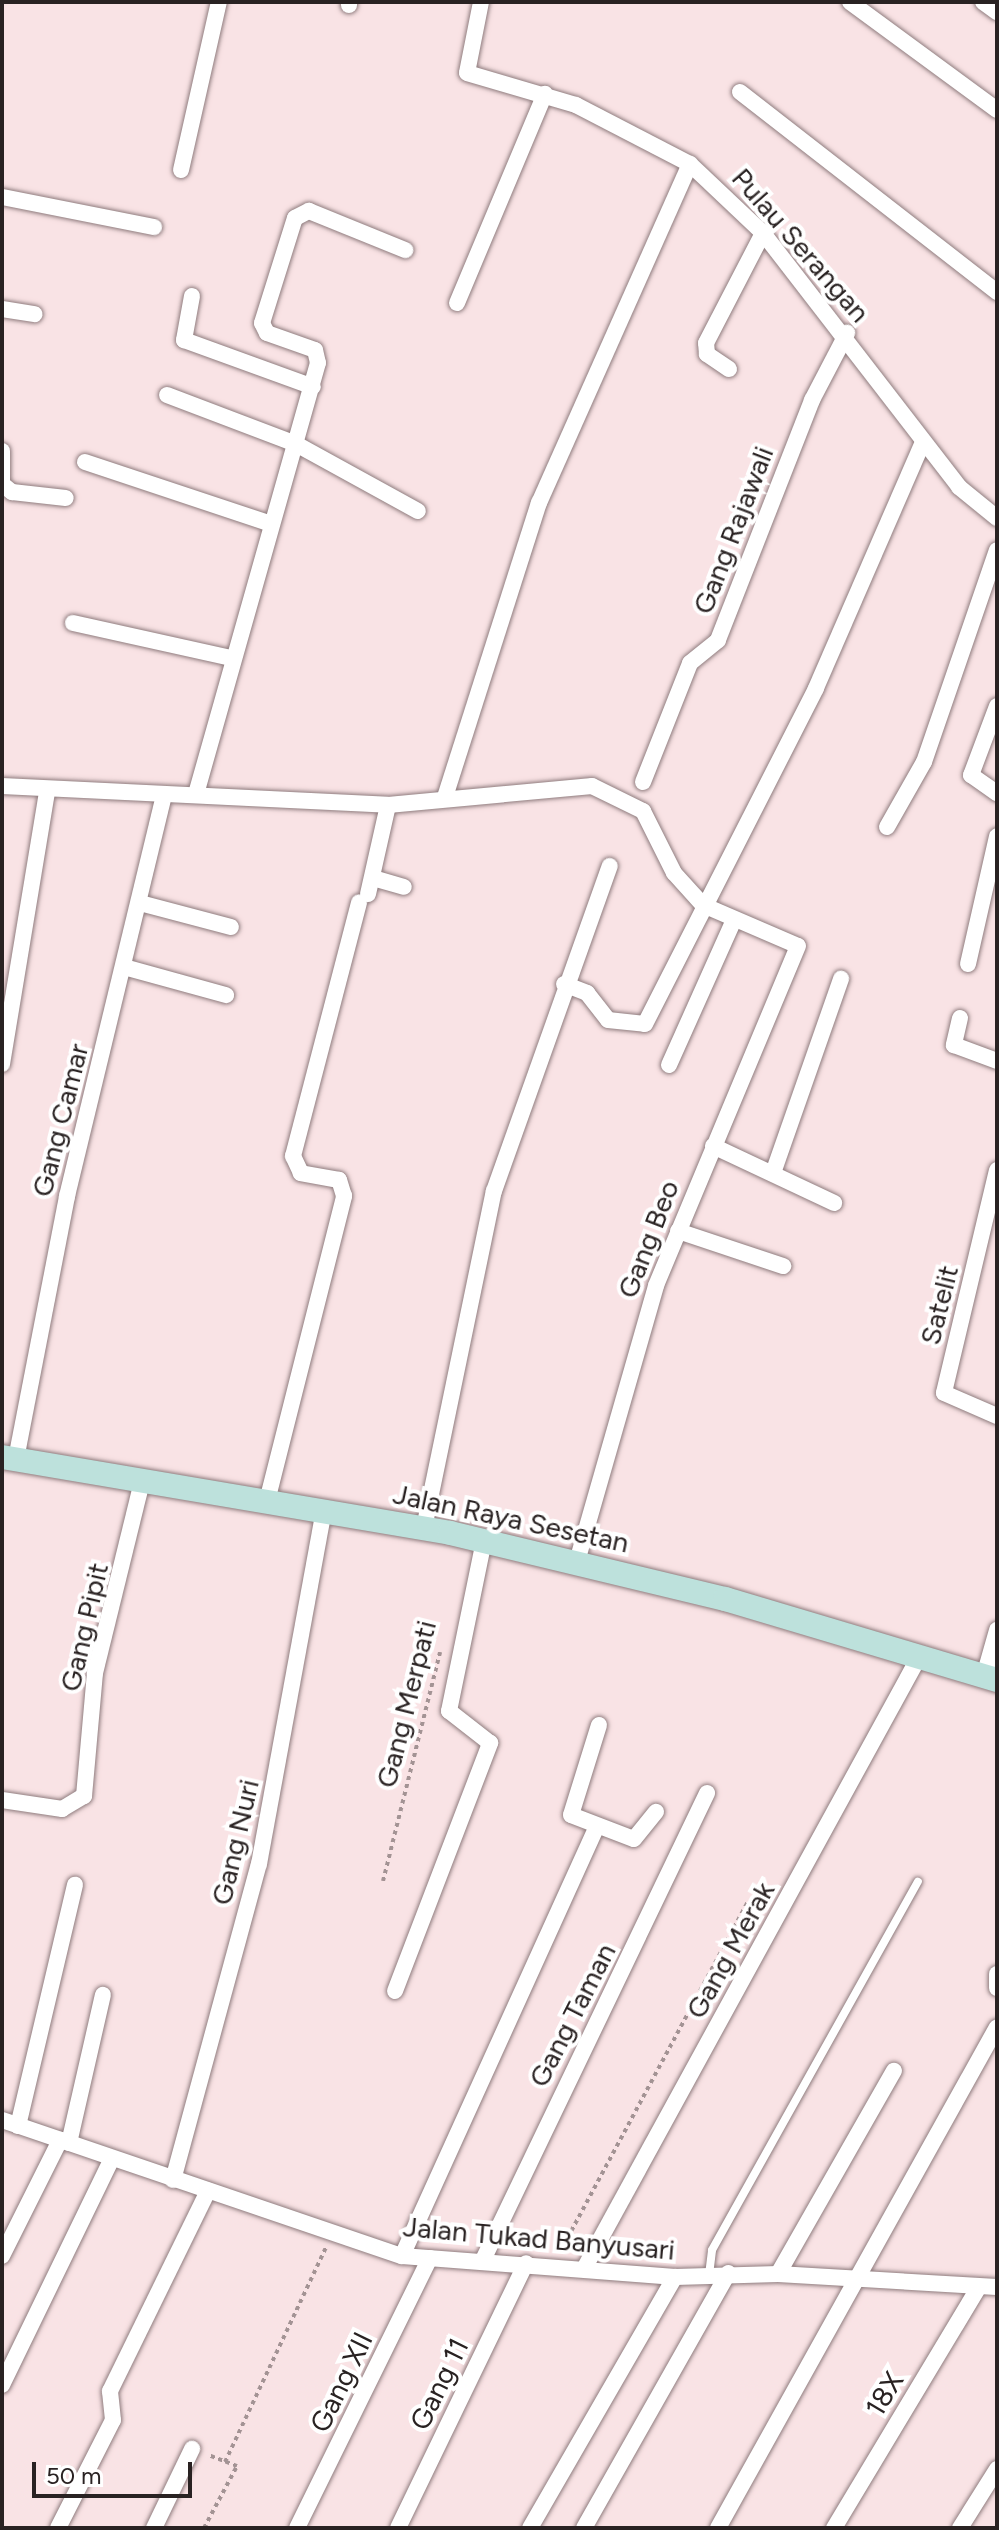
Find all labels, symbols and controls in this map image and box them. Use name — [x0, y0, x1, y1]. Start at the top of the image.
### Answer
street label: Pulau Serangan — [725, 161, 877, 329]
street label: Gang Rajawali — [686, 442, 780, 618]
street label: Gang Camar — [25, 1040, 95, 1200]
street label: Gang Beo — [610, 1175, 686, 1303]
street label: Satelit — [913, 1262, 965, 1348]
street label: Jalan Raya Sesetan — [390, 1477, 632, 1559]
street label: Gang Pipit — [53, 1559, 115, 1695]
street label: Gang Merpati — [369, 1617, 443, 1791]
street label: Gang Nuri — [204, 1776, 266, 1908]
street label: Gang Merak — [679, 1876, 781, 2024]
street label: Gang Taman — [522, 1938, 622, 2092]
street label: Jalan Tukad Banyusari — [402, 2209, 676, 2267]
street label: Gang XII — [302, 2327, 380, 2437]
street label: Gang 11 — [402, 2333, 476, 2435]
street label: 18X — [858, 2366, 910, 2422]
scale bar — [36, 2446, 196, 2496]
text: 50 m — [46, 2461, 102, 2490]

